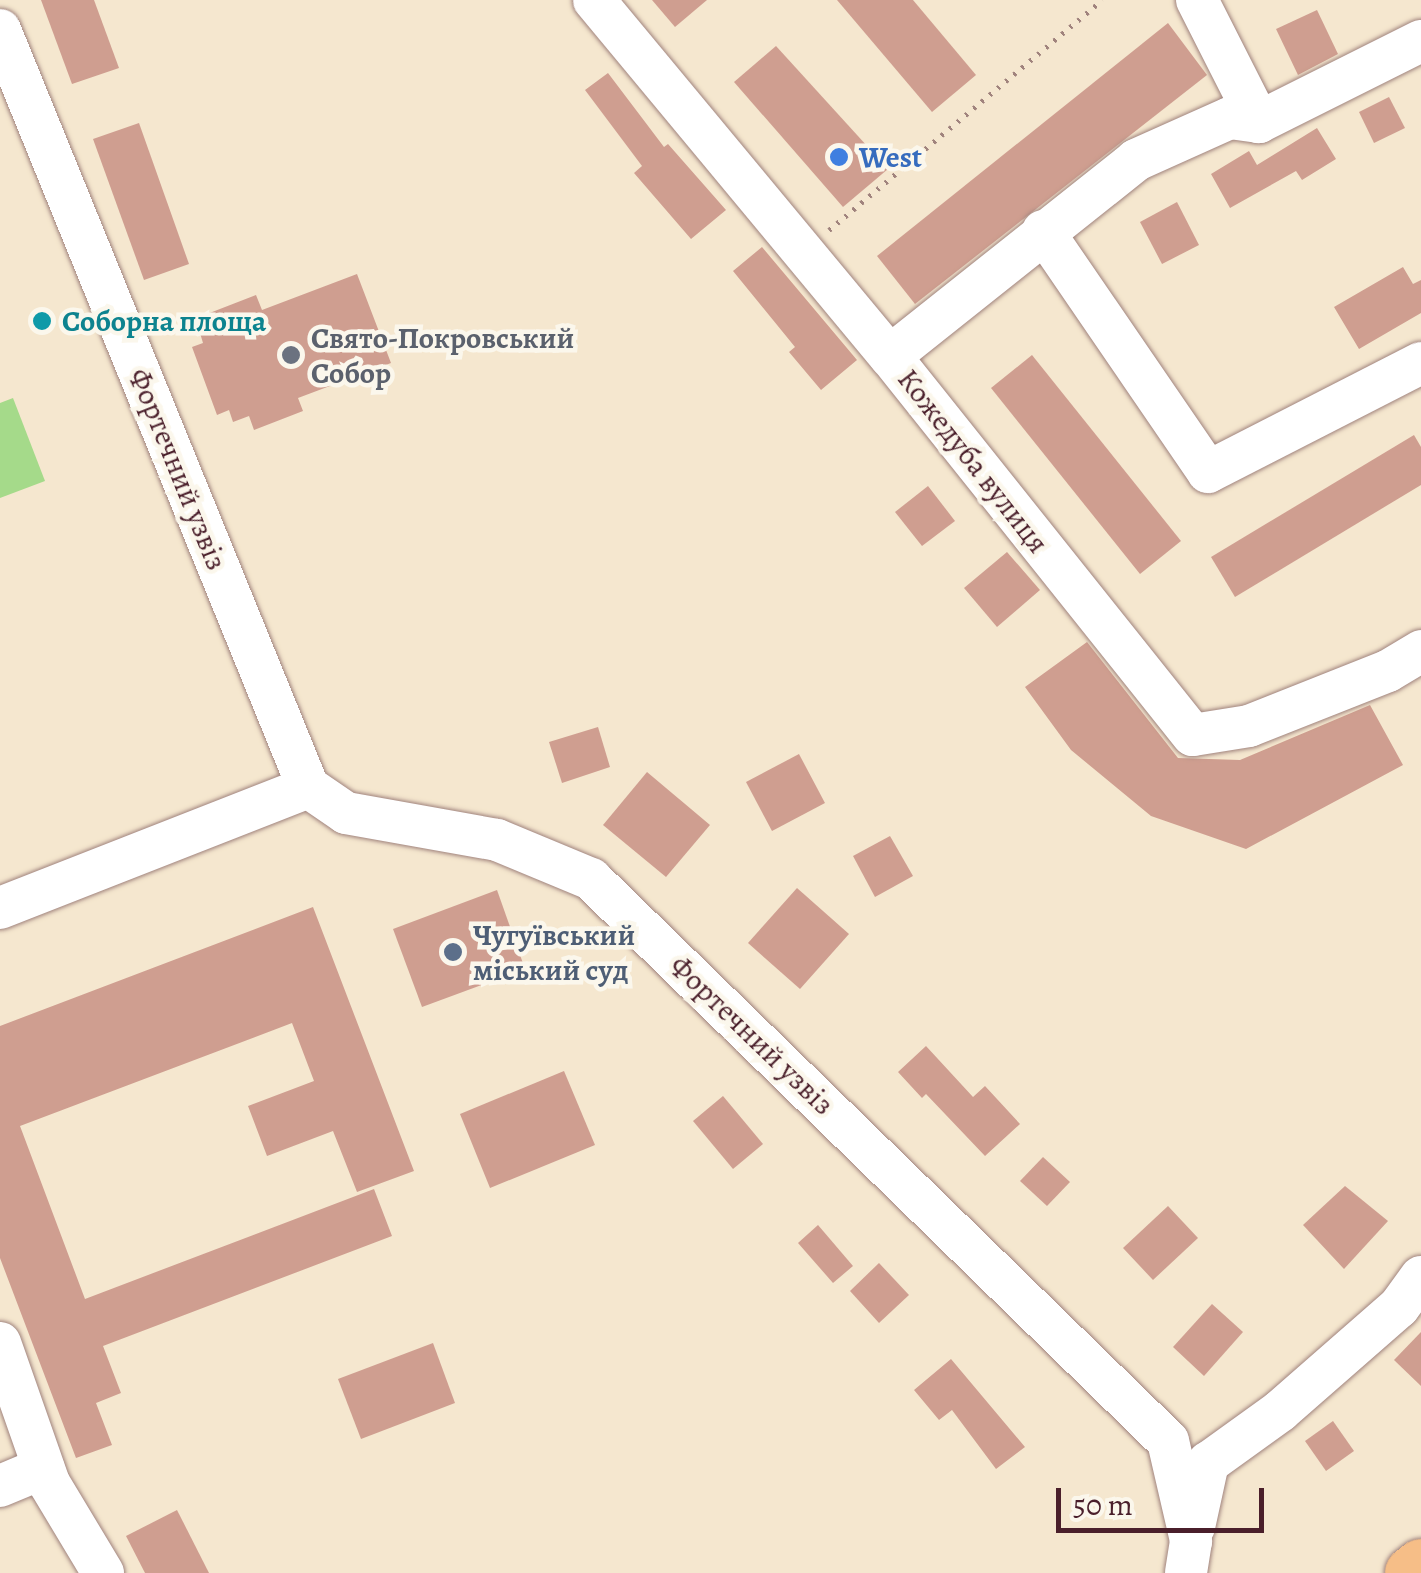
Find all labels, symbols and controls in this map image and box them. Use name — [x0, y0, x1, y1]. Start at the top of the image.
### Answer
place label: West — [859, 139, 922, 175]
marker: West — [828, 146, 850, 168]
place label: Соборна площа — [62, 303, 266, 339]
marker: Соборна площа — [31, 310, 53, 332]
place label: Свято-Покровський Собор — [311, 320, 574, 390]
marker: Свято-Покровський Собор — [280, 344, 302, 366]
street label: Кожедуба вулиця — [890, 362, 1056, 560]
street label: Фортечний узвіз — [121, 363, 235, 575]
place label: Чугуївський міський суд — [473, 917, 635, 988]
marker: Чугуївський міський суд — [442, 941, 464, 963]
street label: Фортечний узвіз — [663, 948, 841, 1122]
scale bar — [1061, 1468, 1268, 1530]
text: 50 m — [1073, 1485, 1133, 1525]

